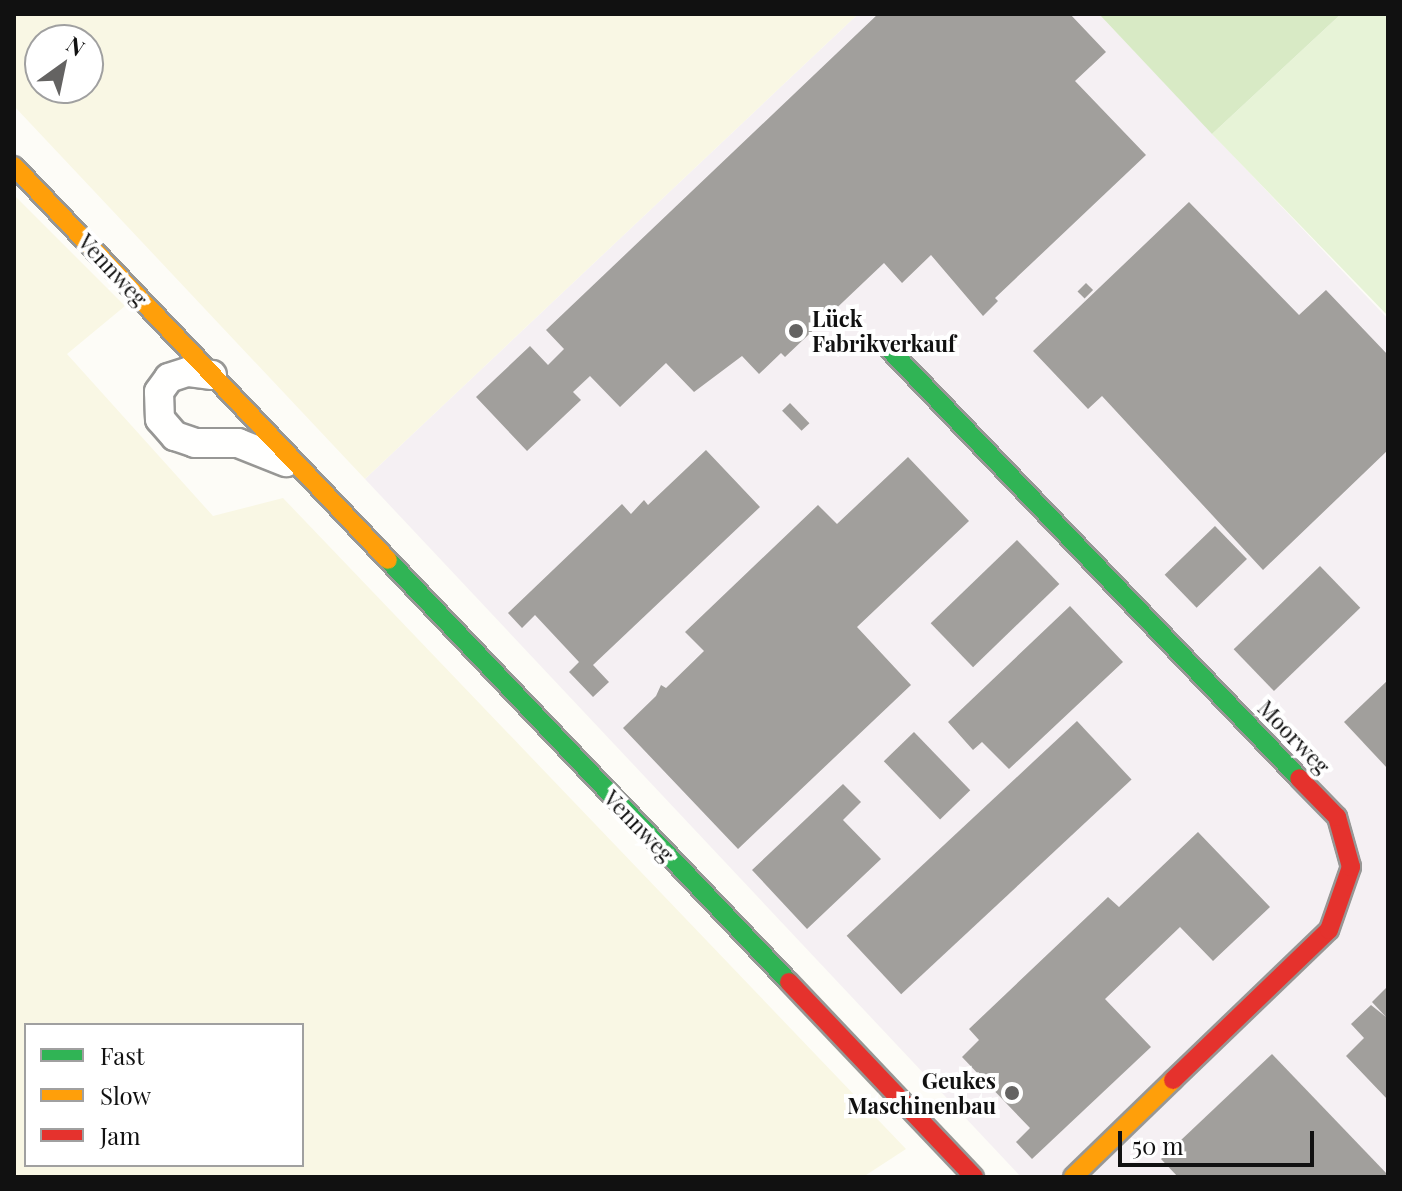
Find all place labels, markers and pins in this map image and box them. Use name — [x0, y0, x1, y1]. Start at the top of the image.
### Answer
place label: Lück Fabrikverkauf — [812, 305, 956, 356]
marker: Lück Fabrikverkauf — [787, 322, 805, 340]
place label: Geukes Maschinenbau — [847, 1067, 996, 1118]
marker: Geukes Maschinenbau — [1003, 1084, 1021, 1102]

